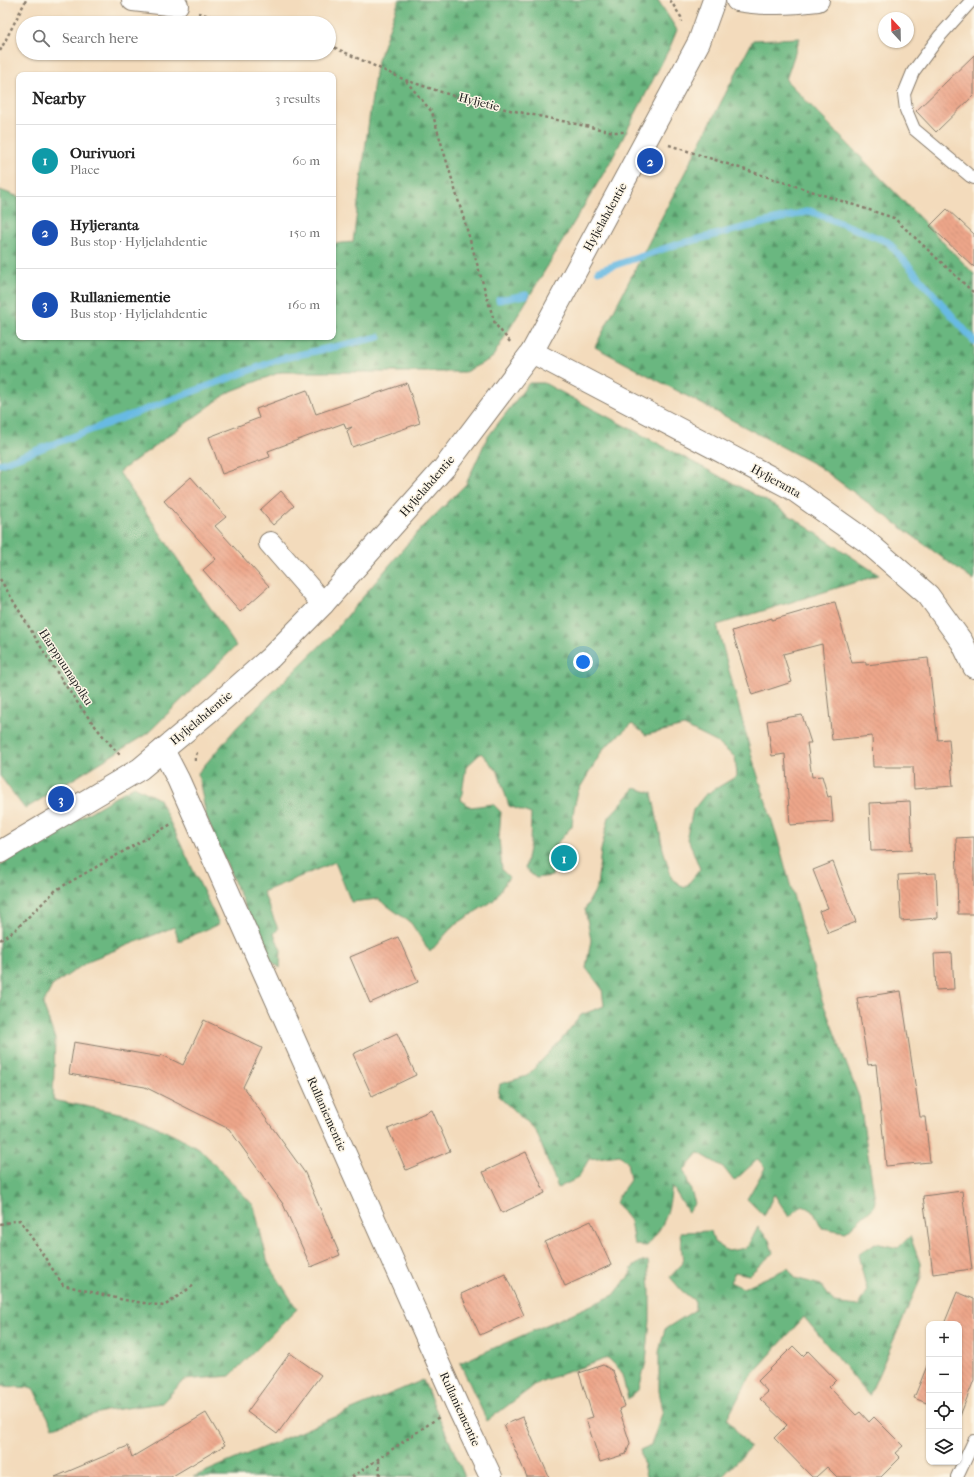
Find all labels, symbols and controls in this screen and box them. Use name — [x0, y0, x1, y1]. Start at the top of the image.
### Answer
north arrow — [878, 12, 914, 48]
search box — [16, 16, 336, 60]
icon: search — [30, 27, 52, 49]
text: Search here — [62, 29, 138, 47]
text: Nearby — [32, 88, 86, 108]
street label: Hyljetie — [457, 90, 501, 114]
text: 3 results — [275, 91, 320, 106]
text: Ourivuori — [70, 144, 135, 162]
pin: 2 — [637, 146, 663, 176]
text: 1 — [43, 153, 47, 168]
text: 60 m — [292, 153, 320, 168]
text: Place — [70, 162, 100, 177]
street label: Hyljelahdentie — [580, 180, 630, 254]
text: Hyljeranta — [70, 216, 139, 234]
text: 2 — [42, 225, 48, 240]
text: 150 m — [289, 225, 320, 240]
text: Bus stop · Hyljelahdentie — [70, 234, 207, 249]
text: Rullaniementie — [70, 288, 170, 306]
text: 3 — [42, 297, 48, 312]
text: 160 m — [288, 297, 320, 312]
text: Bus stop · Hyljelahdentie — [70, 306, 207, 321]
street label: Hyljelahdentie — [397, 453, 457, 519]
street label: Hyljeranta — [748, 461, 804, 501]
street label: Harppuunapolku — [36, 626, 96, 708]
your location — [573, 652, 593, 672]
street label: Hyljelahdentie — [167, 688, 235, 748]
pin: 3 — [48, 784, 74, 814]
pin: 1 — [551, 843, 577, 873]
street label: Rullaniementie — [304, 1074, 350, 1154]
map controls — [926, 1321, 962, 1465]
button: + — [926, 1321, 962, 1357]
button: − — [926, 1357, 962, 1393]
street label: Rullaniementie — [437, 1370, 483, 1448]
button: locate — [926, 1393, 962, 1429]
button: layers — [926, 1429, 962, 1465]

